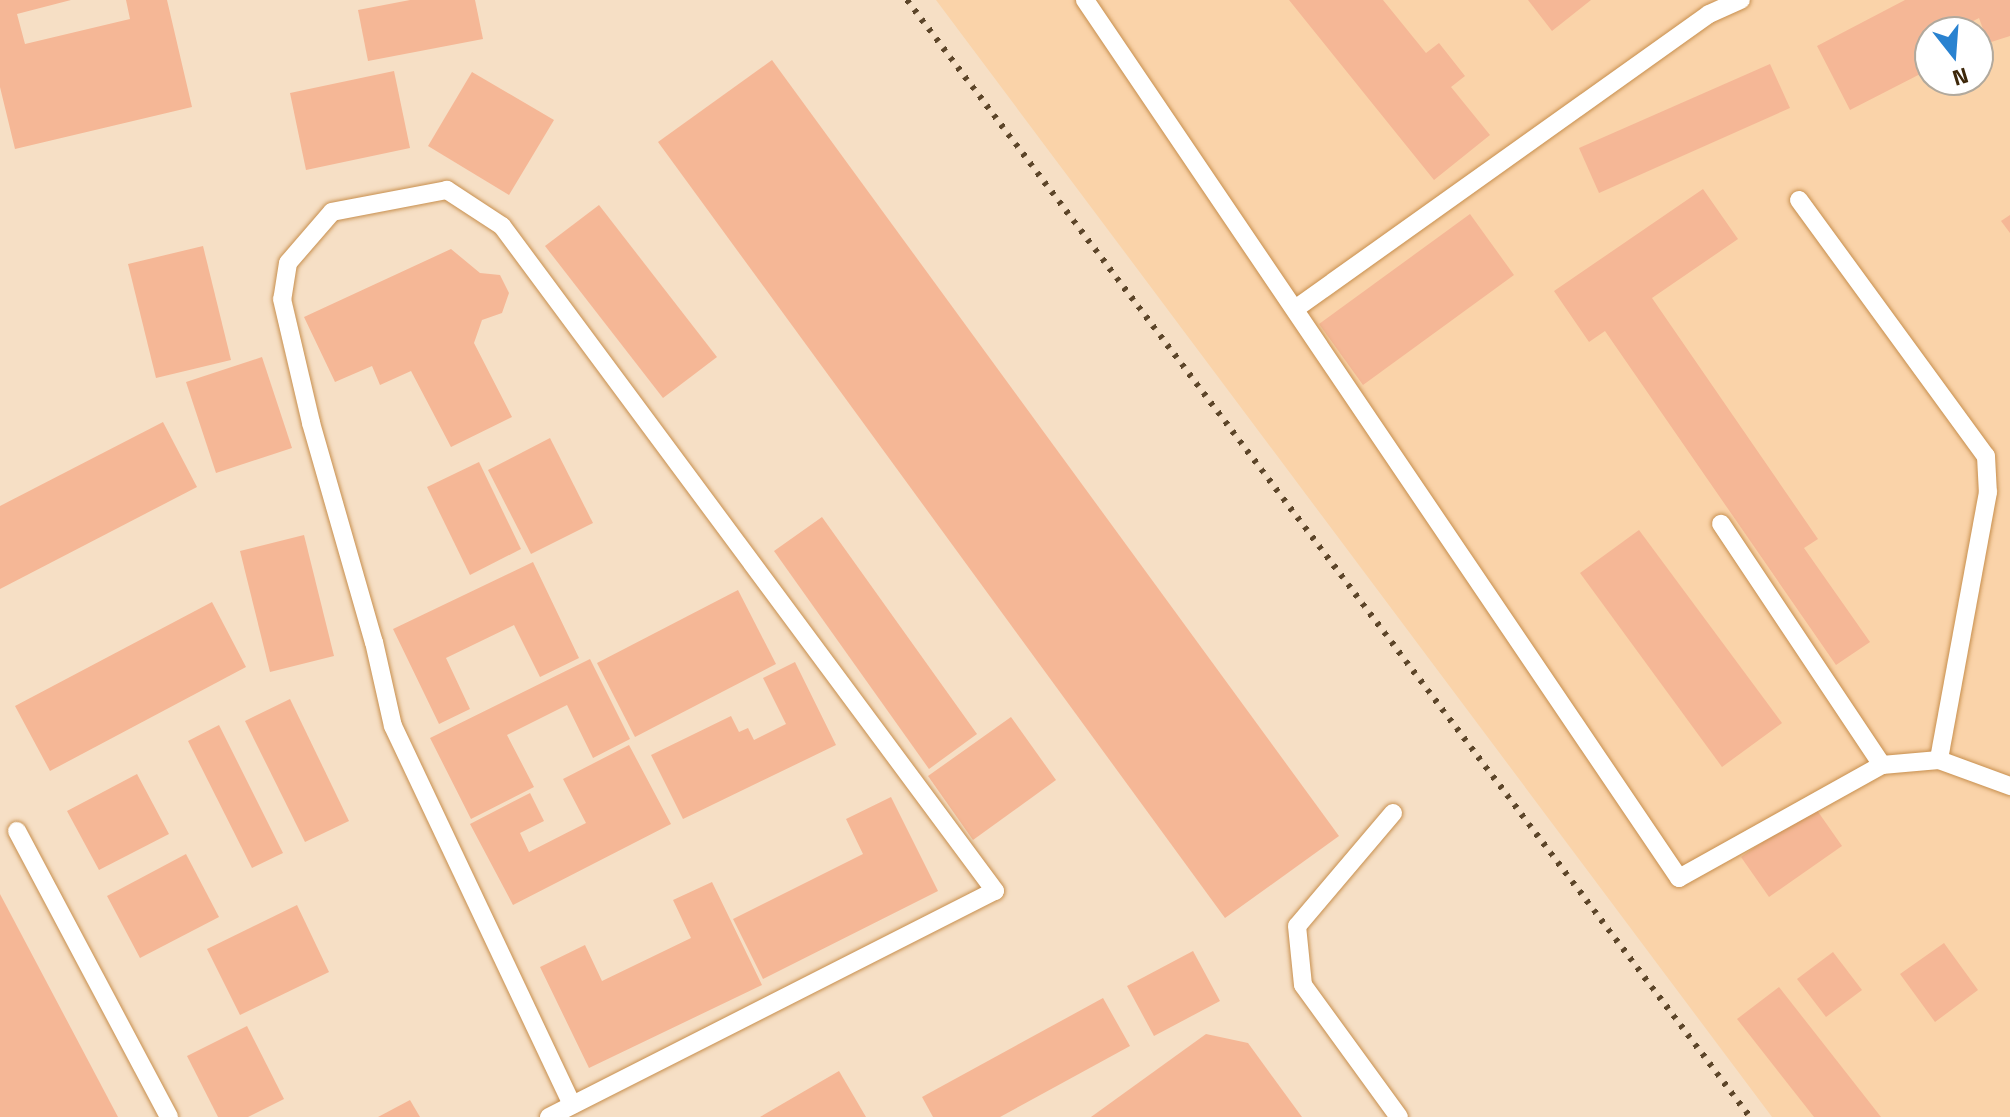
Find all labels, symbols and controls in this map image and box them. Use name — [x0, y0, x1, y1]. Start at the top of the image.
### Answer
north arrow — [1914, 16, 1994, 96]
text: N — [1948, 59, 1973, 96]

